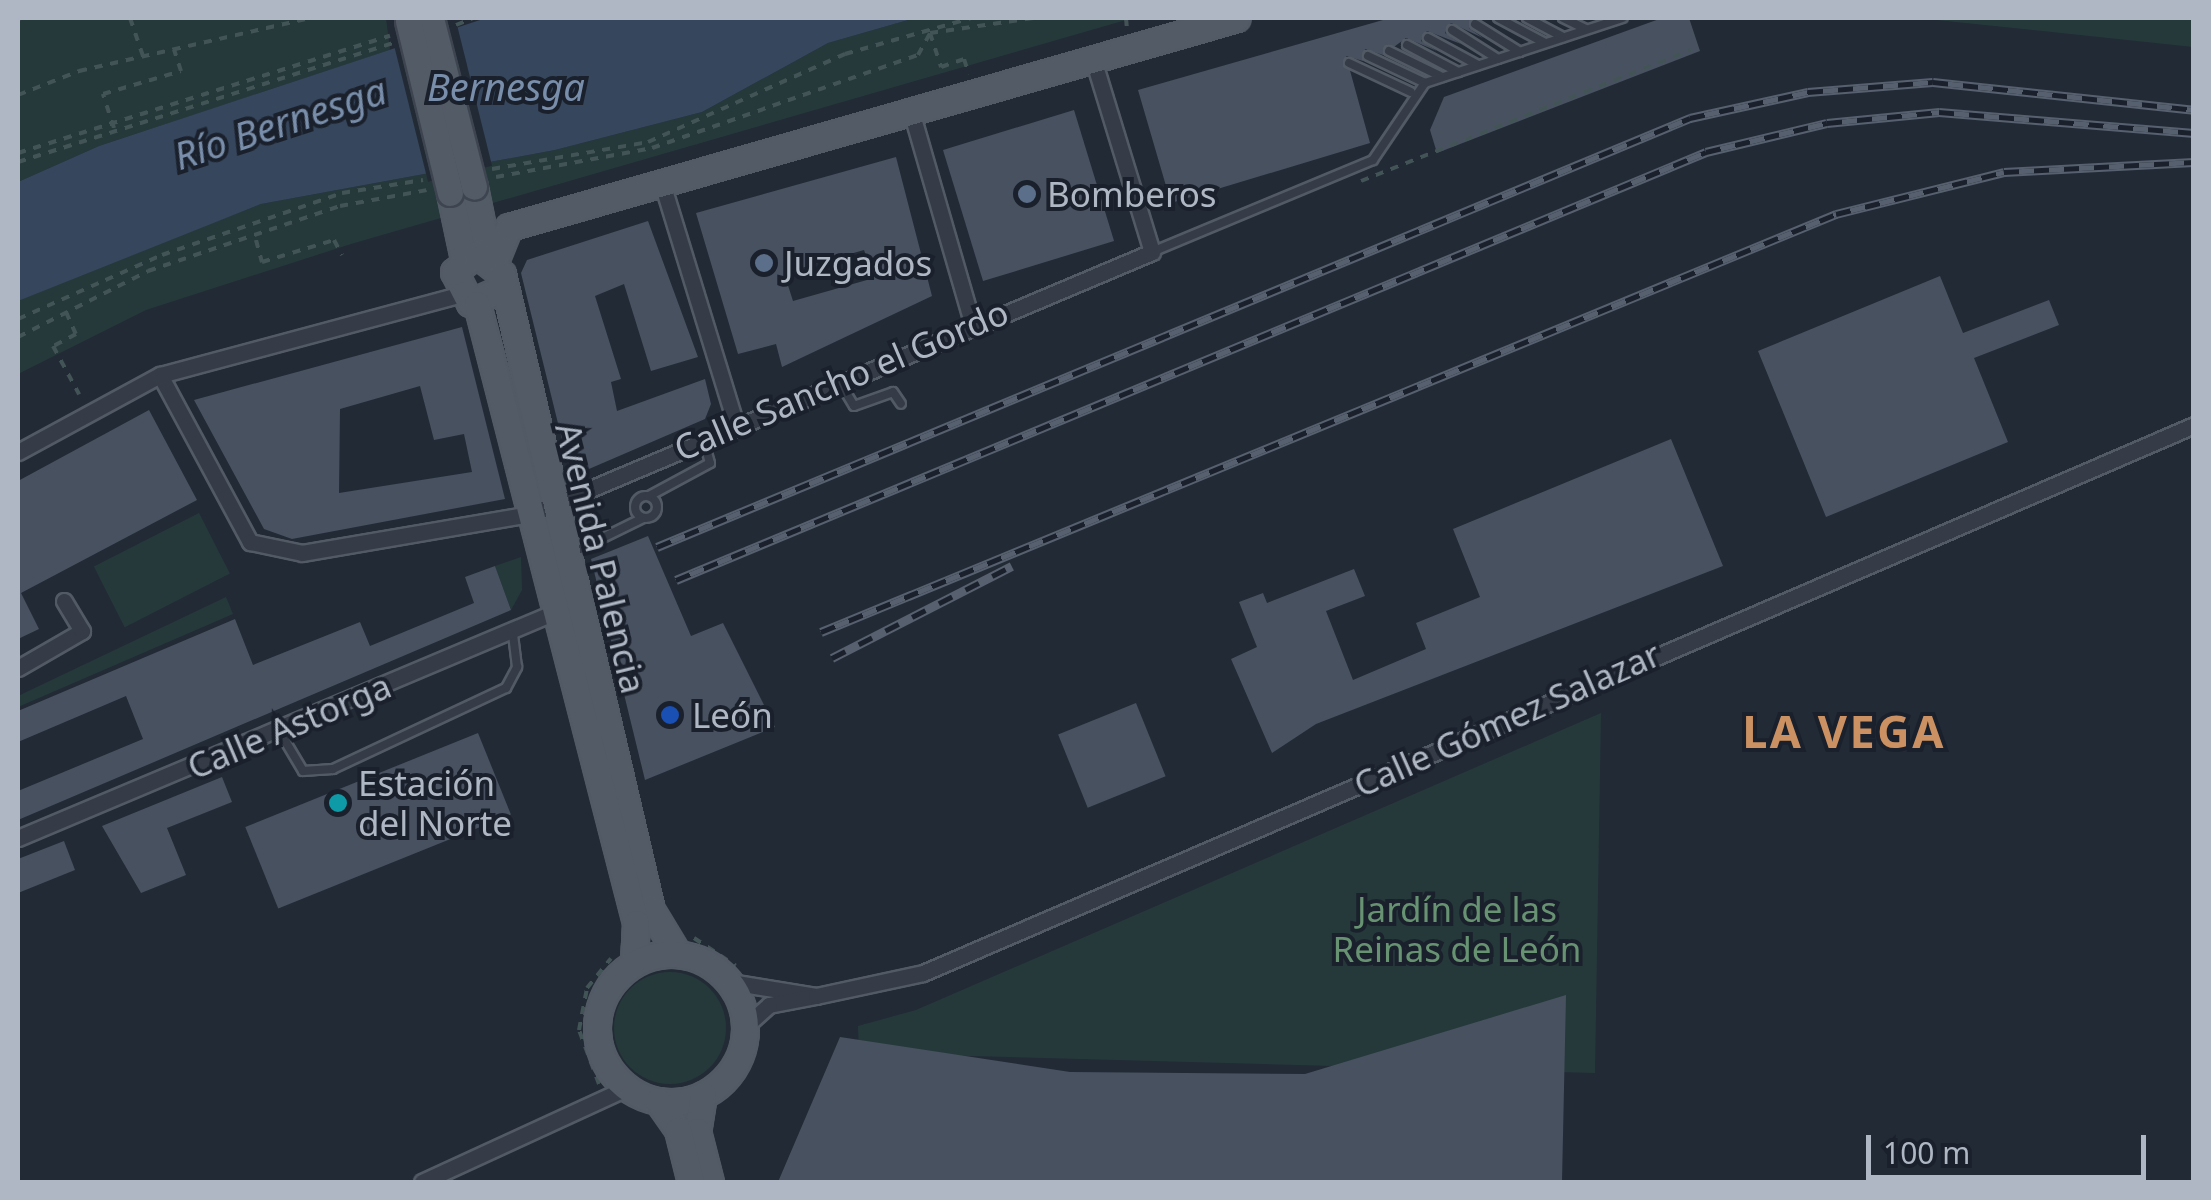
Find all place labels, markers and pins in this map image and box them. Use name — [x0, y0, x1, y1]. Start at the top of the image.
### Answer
place label: Bomberos — [1047, 173, 1217, 215]
marker: Bomberos — [1016, 183, 1038, 205]
place label: Juzgados — [784, 242, 932, 284]
marker: Juzgados — [753, 252, 775, 274]
place label: León — [692, 694, 773, 736]
marker: León — [657, 702, 683, 728]
place label: Estación del Norte — [358, 762, 512, 844]
marker: Estación del Norte — [327, 792, 349, 814]

